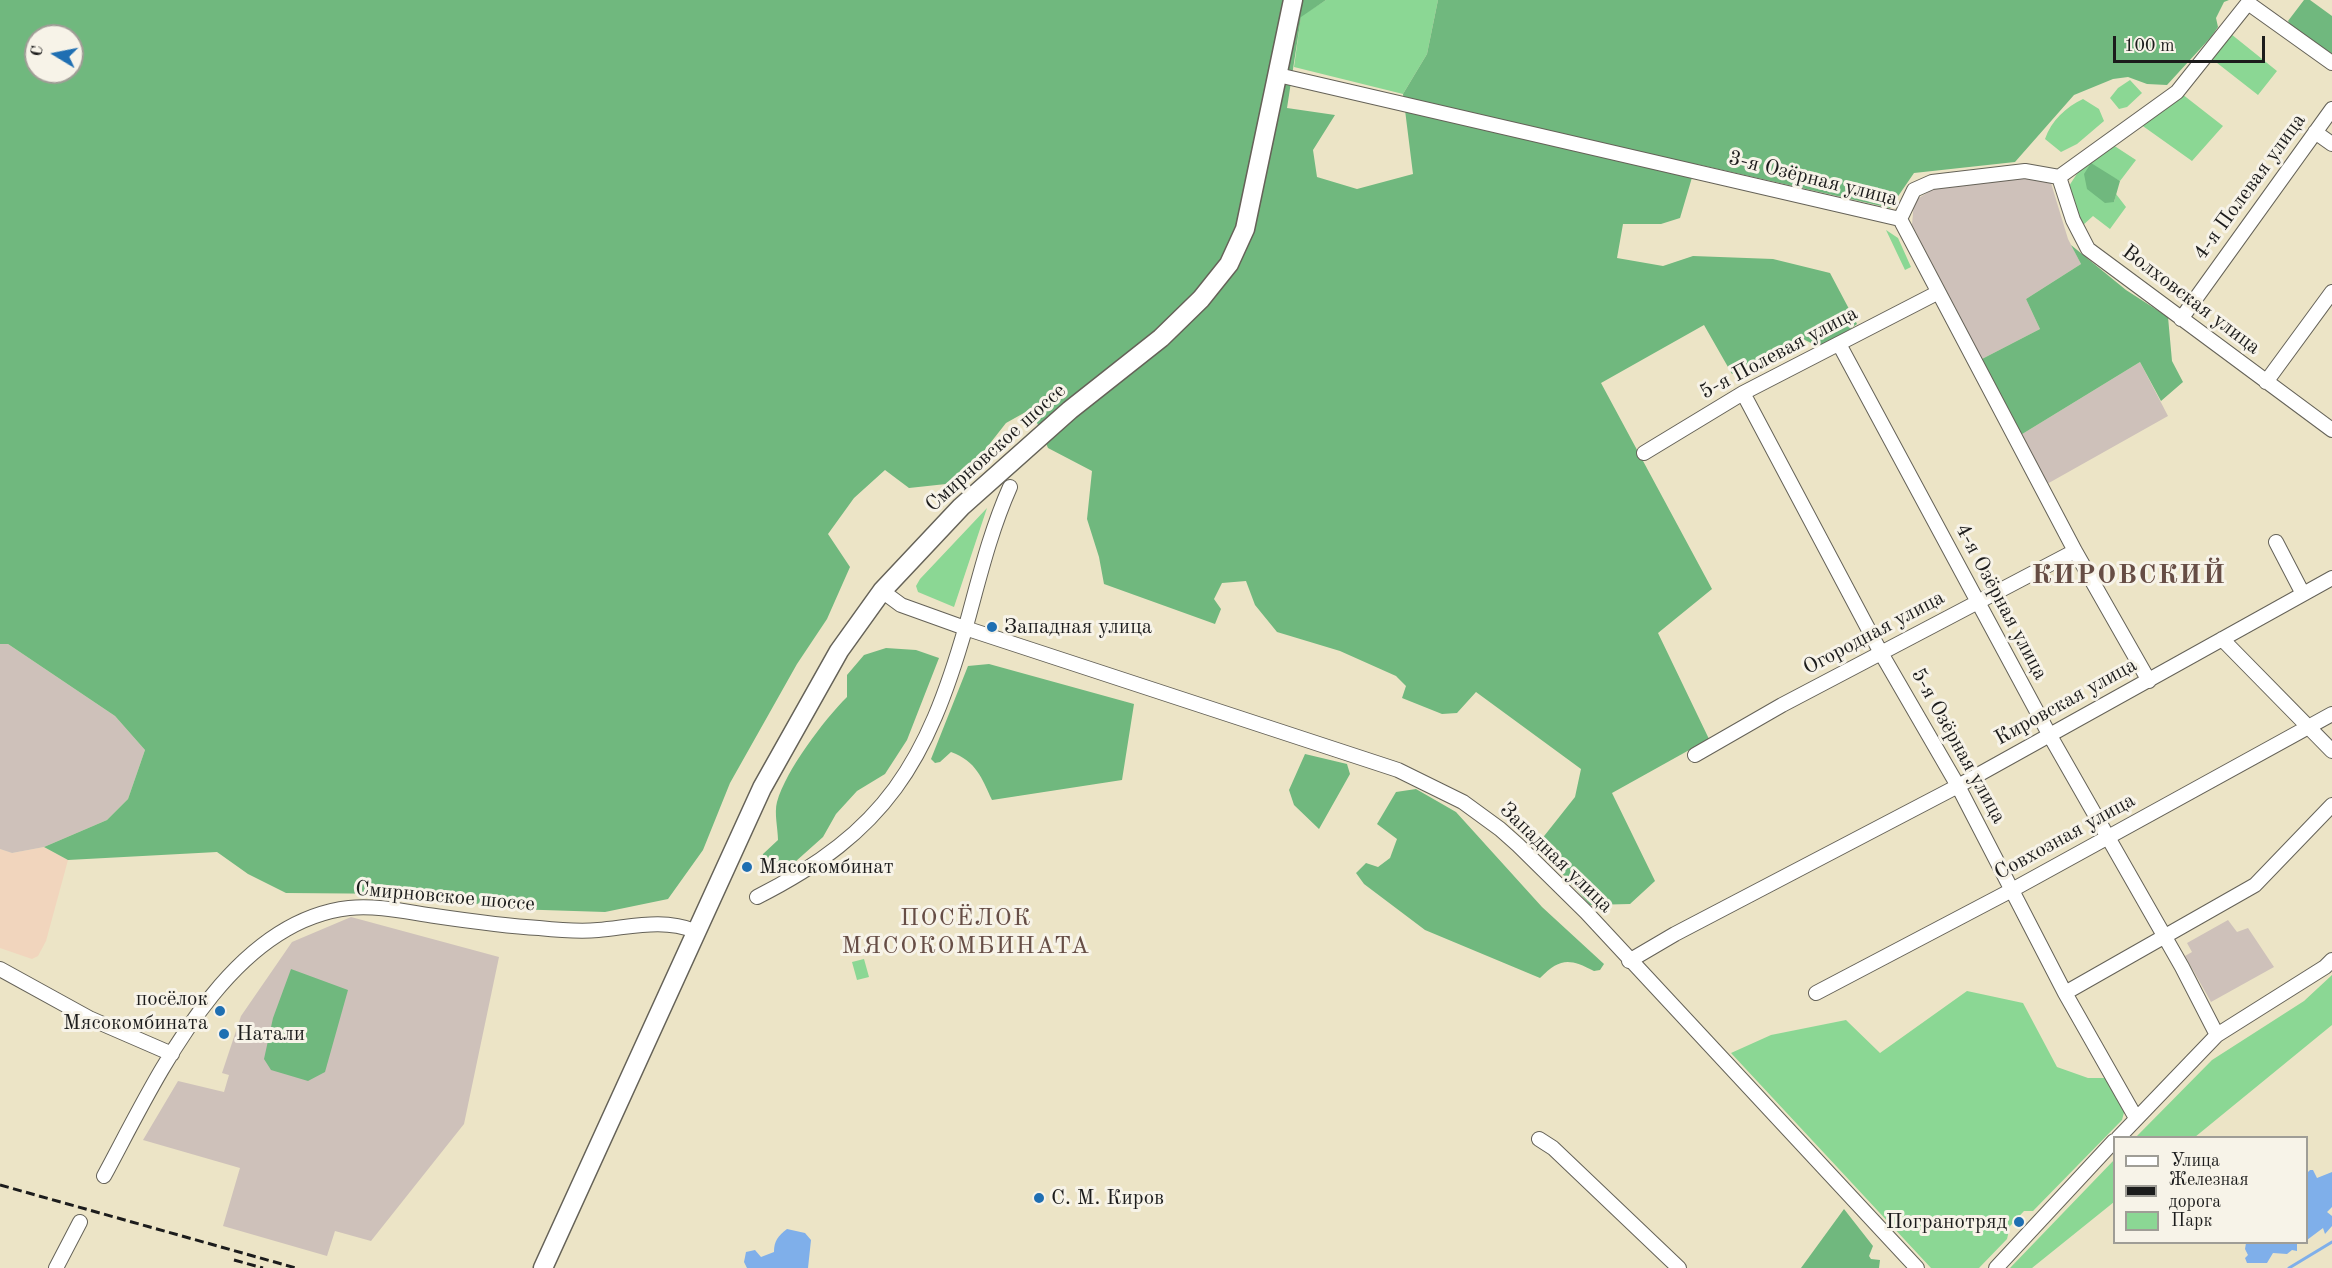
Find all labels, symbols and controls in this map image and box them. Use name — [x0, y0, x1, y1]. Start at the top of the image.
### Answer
north arrow — [24, 24, 84, 84]
scale bar — [2116, 24, 2268, 62]
text: 100 m — [2124, 37, 2175, 55]
text: С — [29, 45, 47, 58]
street label: 4-я Полевая улица — [2188, 109, 2312, 265]
street label: 3-я Озёрная улица — [1726, 146, 1900, 212]
street label: Волховская улица — [2117, 240, 2265, 360]
street label: 5-я Полевая улица — [1696, 301, 1862, 405]
street label: Смирновское шоссе — [921, 378, 1071, 518]
street label: 4-я Озёрная улица — [1949, 519, 2053, 685]
district label: КИРОВСКИЙ — [2031, 560, 2227, 592]
street label: Огородная улица — [1799, 585, 1949, 681]
place label: Западная улица — [1004, 614, 1152, 640]
marker: Западная улица — [985, 620, 999, 634]
street label: Кировская улица — [1991, 653, 2141, 751]
street label: 5-я Озёрная улица — [1905, 664, 2011, 828]
street label: Совхозная улица — [1990, 788, 2140, 886]
street label: Западная улица — [1494, 798, 1618, 918]
place label: Мясокомбинат — [759, 854, 894, 880]
marker: Мясокомбинат — [740, 860, 754, 874]
street label: Смирновское шоссе — [354, 877, 536, 917]
district label: ПОСЁЛОК МЯСОКОМБИНАТА — [841, 905, 1091, 961]
place label: посёлок Мясокомбината — [63, 986, 208, 1036]
marker: посёлок Мясокомбината — [213, 1004, 227, 1018]
place label: Натали — [236, 1021, 305, 1047]
marker: Натали — [217, 1027, 231, 1041]
legend — [2113, 1136, 2308, 1244]
text: Улица — [2171, 1152, 2220, 1170]
text: Железная дорога — [2169, 1171, 2249, 1211]
place label: С. М. Киров — [1051, 1185, 1164, 1211]
marker: С. М. Киров — [1032, 1191, 1046, 1205]
place label: Погранотряд — [1886, 1209, 2007, 1235]
text: Парк — [2171, 1212, 2212, 1230]
marker: Погранотряд — [2012, 1215, 2026, 1229]

